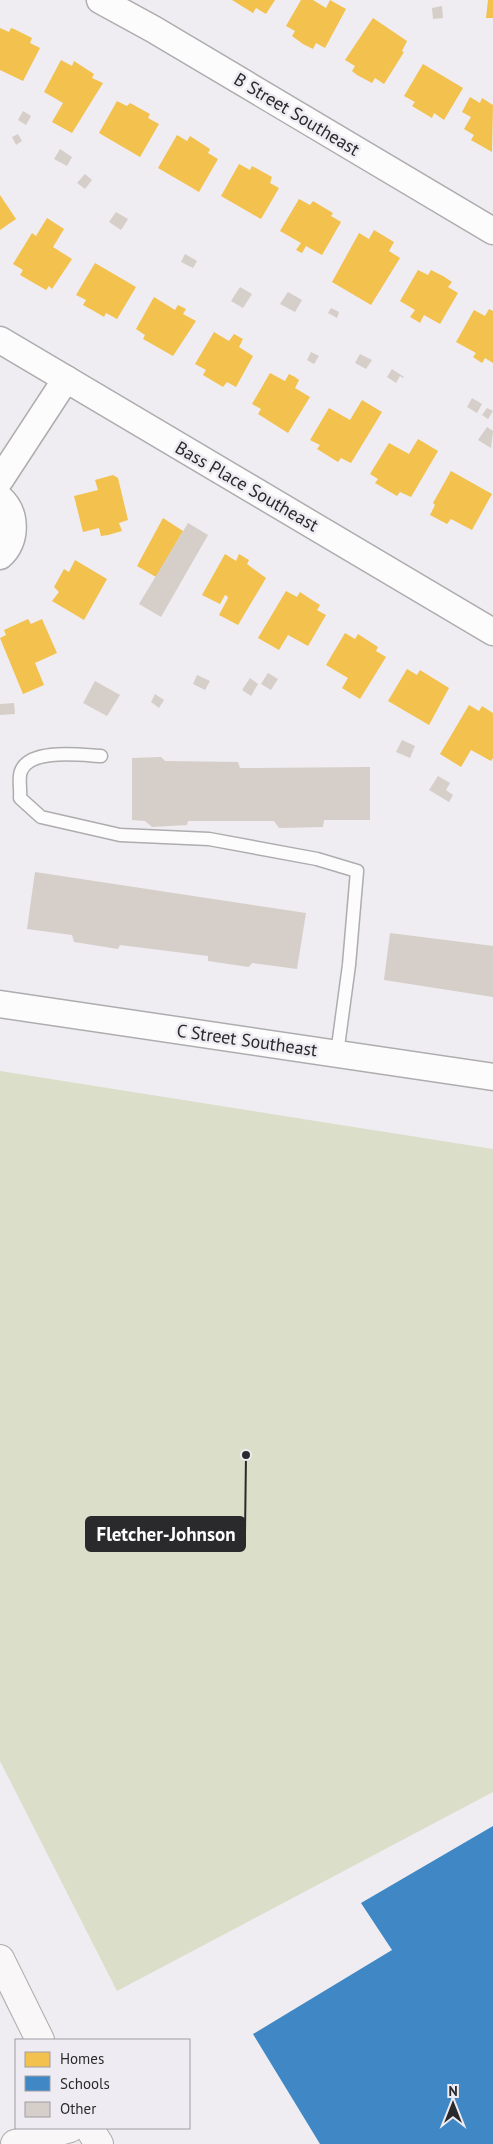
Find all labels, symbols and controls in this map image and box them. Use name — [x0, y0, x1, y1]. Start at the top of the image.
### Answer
street label: B Street Southeast — [230, 67, 364, 161]
street label: Bass Place Southeast — [171, 436, 323, 536]
street label: C Street Southeast — [175, 1019, 319, 1061]
callout: Fletcher-Johnson — [86, 1517, 245, 1551]
text: Fletcher-Johnson — [96, 1522, 236, 1546]
legend — [15, 2039, 190, 2129]
text: Homes — [60, 2049, 104, 2068]
text: Schools — [60, 2074, 110, 2093]
north arrow — [428, 2079, 478, 2129]
text: N — [448, 2082, 458, 2100]
text: Other — [60, 2099, 96, 2118]

